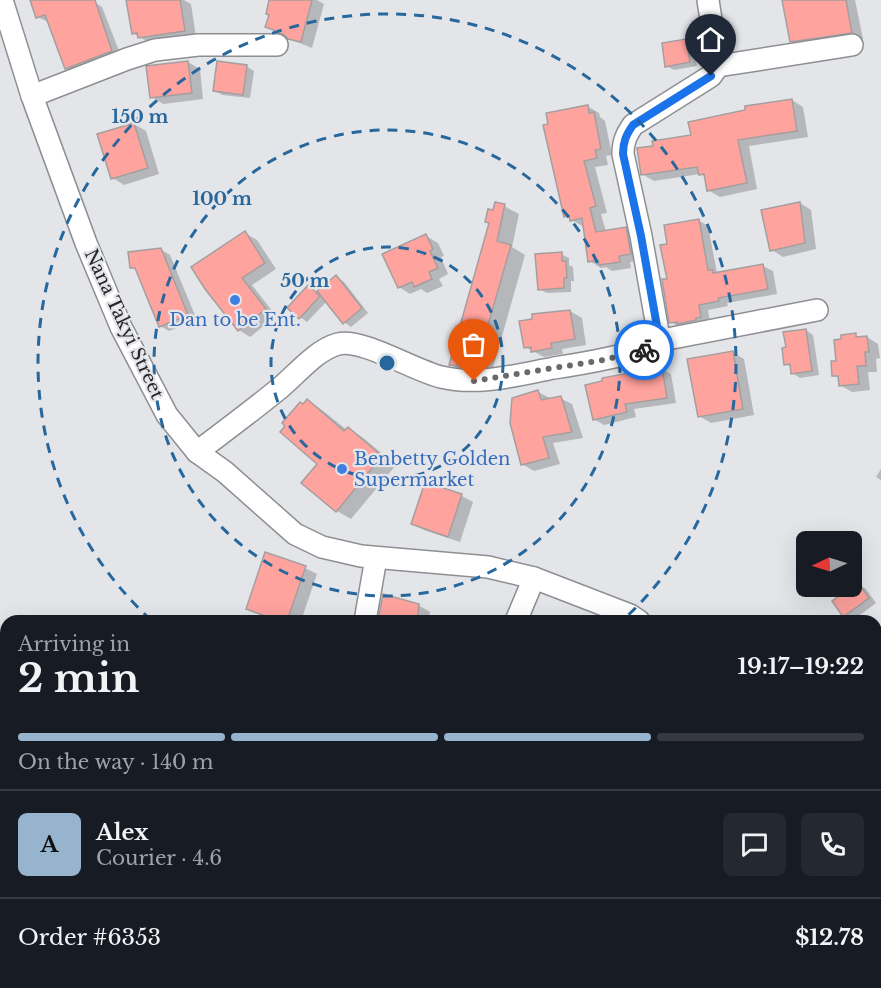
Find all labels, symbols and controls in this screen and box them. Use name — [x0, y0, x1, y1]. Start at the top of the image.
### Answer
pin — [685, 14, 736, 76]
icon: home — [694, 23, 727, 56]
text: 150 m — [112, 106, 169, 128]
text: 100 m — [192, 188, 252, 210]
street label: Nana Takyi Street — [80, 246, 168, 403]
text: 50 m — [281, 270, 330, 292]
marker: Dan to be Ent. — [228, 293, 242, 307]
place label: Dan to be Ent. — [169, 309, 301, 331]
pin — [448, 319, 499, 381]
courier — [614, 320, 674, 380]
icon: bag — [457, 328, 490, 361]
icon: bike — [628, 334, 661, 367]
centre of rings — [377, 353, 397, 373]
place label: Benbetty Golden Supermarket — [354, 448, 511, 491]
marker: Benbetty Golden Supermarket — [335, 462, 349, 476]
north arrow — [796, 531, 862, 597]
map controls — [796, 531, 862, 597]
text: Arriving in — [18, 632, 130, 656]
text: 19:17–19:22 — [737, 653, 864, 680]
text: 2 min — [18, 654, 139, 703]
text: On the way · 140 m — [18, 750, 213, 774]
button: chat — [723, 813, 786, 876]
button: phone — [801, 813, 864, 876]
text: Alex — [96, 819, 149, 846]
text: A — [41, 831, 58, 858]
text: Courier · 4.6 — [96, 846, 222, 870]
text: Order #6353 — [18, 924, 161, 951]
text: $12.78 — [795, 924, 864, 951]

